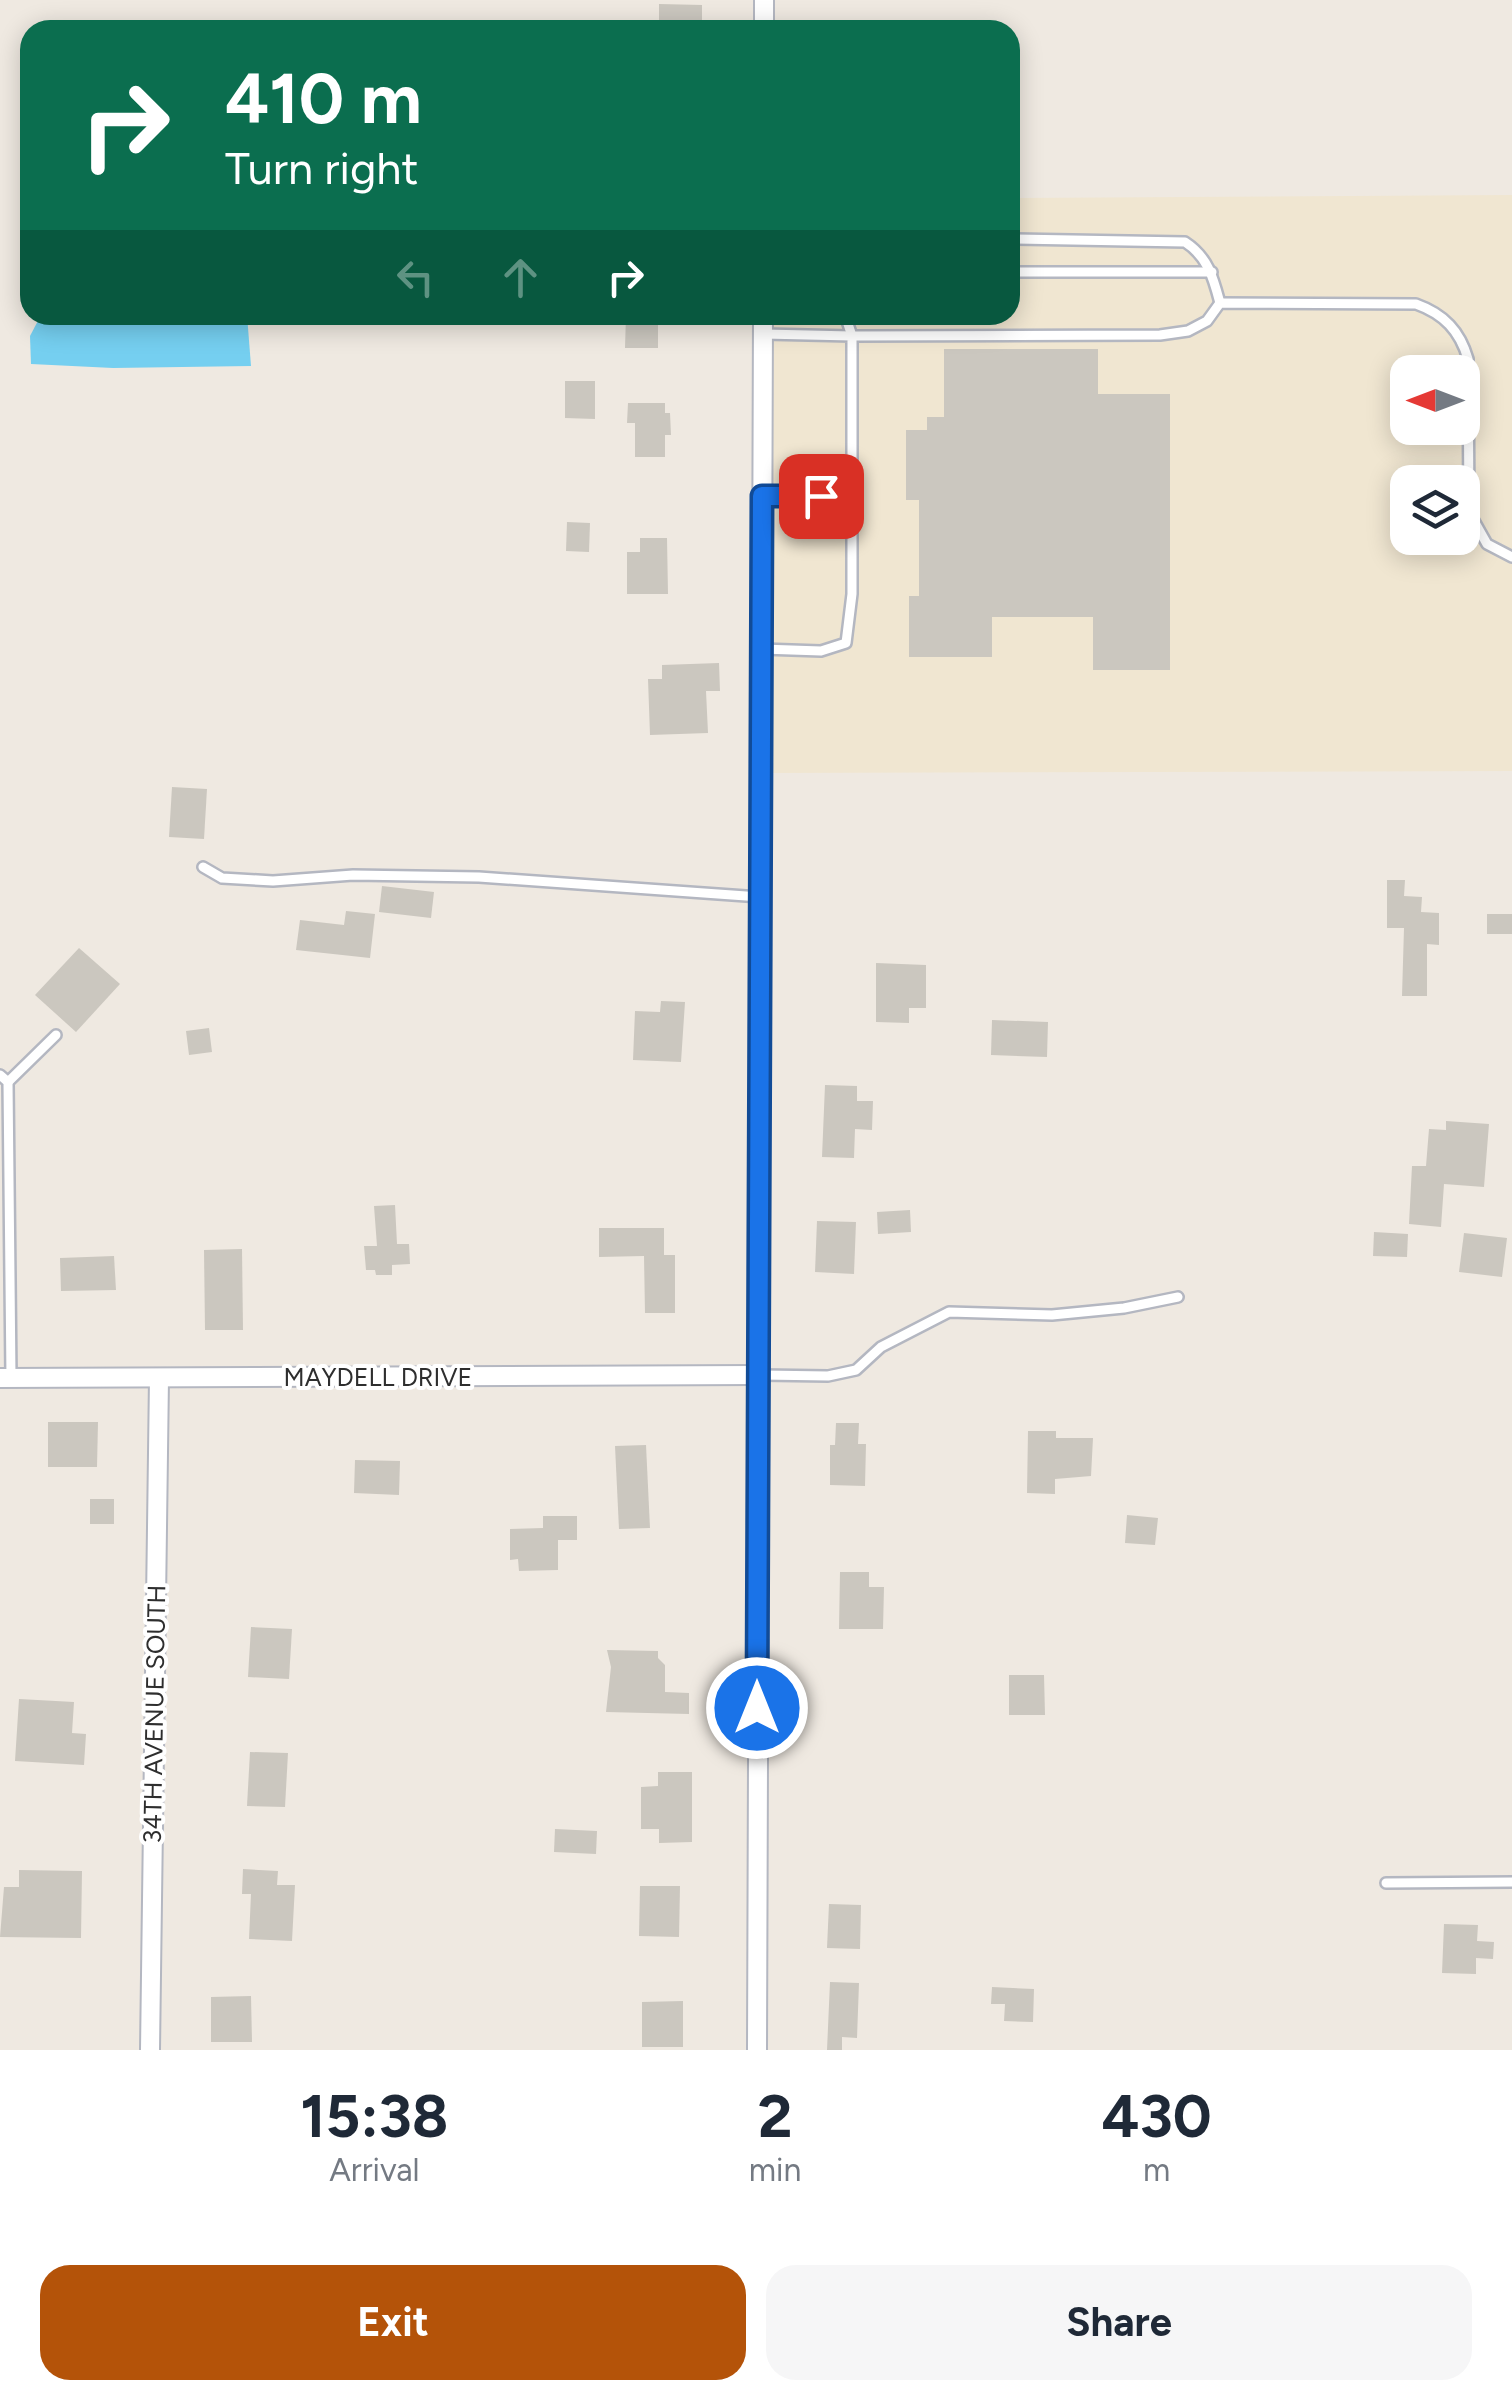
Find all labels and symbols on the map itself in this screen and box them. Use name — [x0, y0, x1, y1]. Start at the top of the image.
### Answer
north arrow — [1390, 355, 1480, 445]
pin — [779, 454, 864, 539]
street label: MAYDELL DRIVE — [284, 1362, 472, 1392]
street label: 34TH AVENUE SOUTH — [137, 1584, 171, 1844]
position arrow — [705, 1656, 809, 1760]

